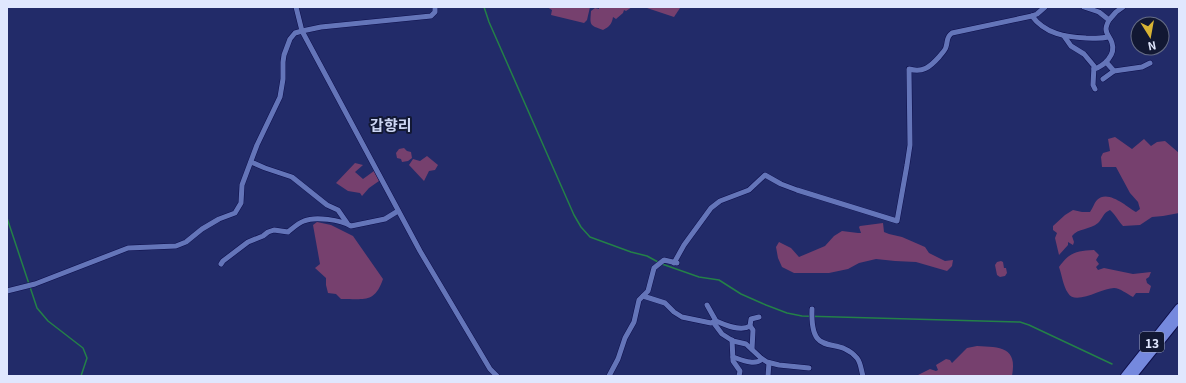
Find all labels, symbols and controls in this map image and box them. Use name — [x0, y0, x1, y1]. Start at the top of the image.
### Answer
north arrow — [1130, 16, 1170, 56]
text: N — [1147, 38, 1158, 55]
district label: 갑향리 — [370, 114, 412, 135]
road number: 13 — [1140, 332, 1164, 352]

